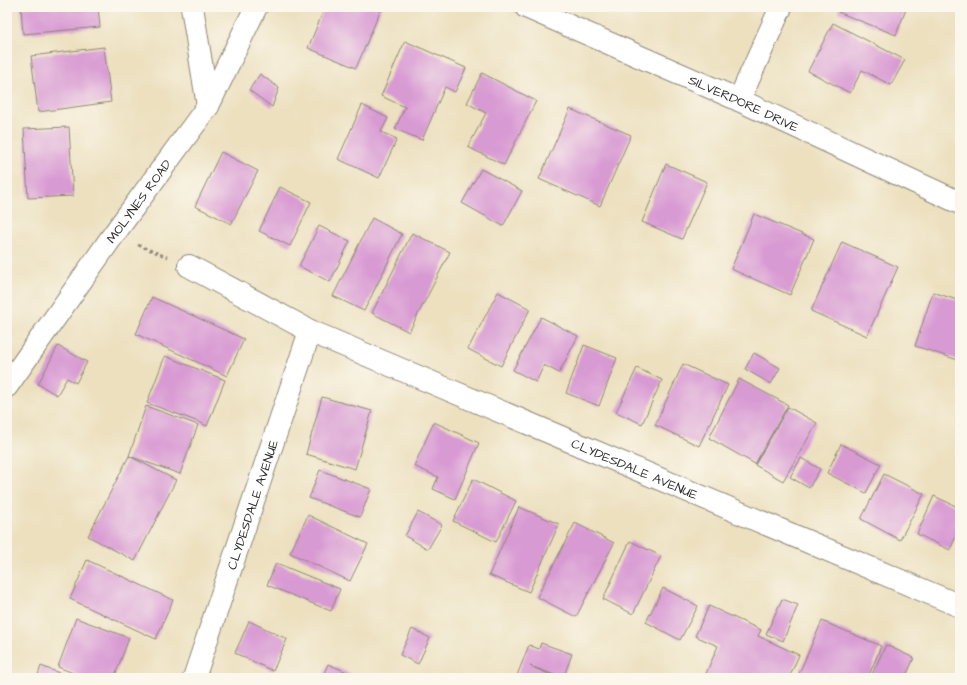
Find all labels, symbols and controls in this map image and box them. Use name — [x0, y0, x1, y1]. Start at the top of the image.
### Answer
street label: SILVERDORE DRIVE — [685, 71, 802, 137]
street label: MOLYNES ROAD — [102, 156, 176, 247]
street label: CLYDESDALE AVENUE — [568, 435, 701, 504]
street label: CLYDESDALE AVENUE — [223, 437, 283, 572]

